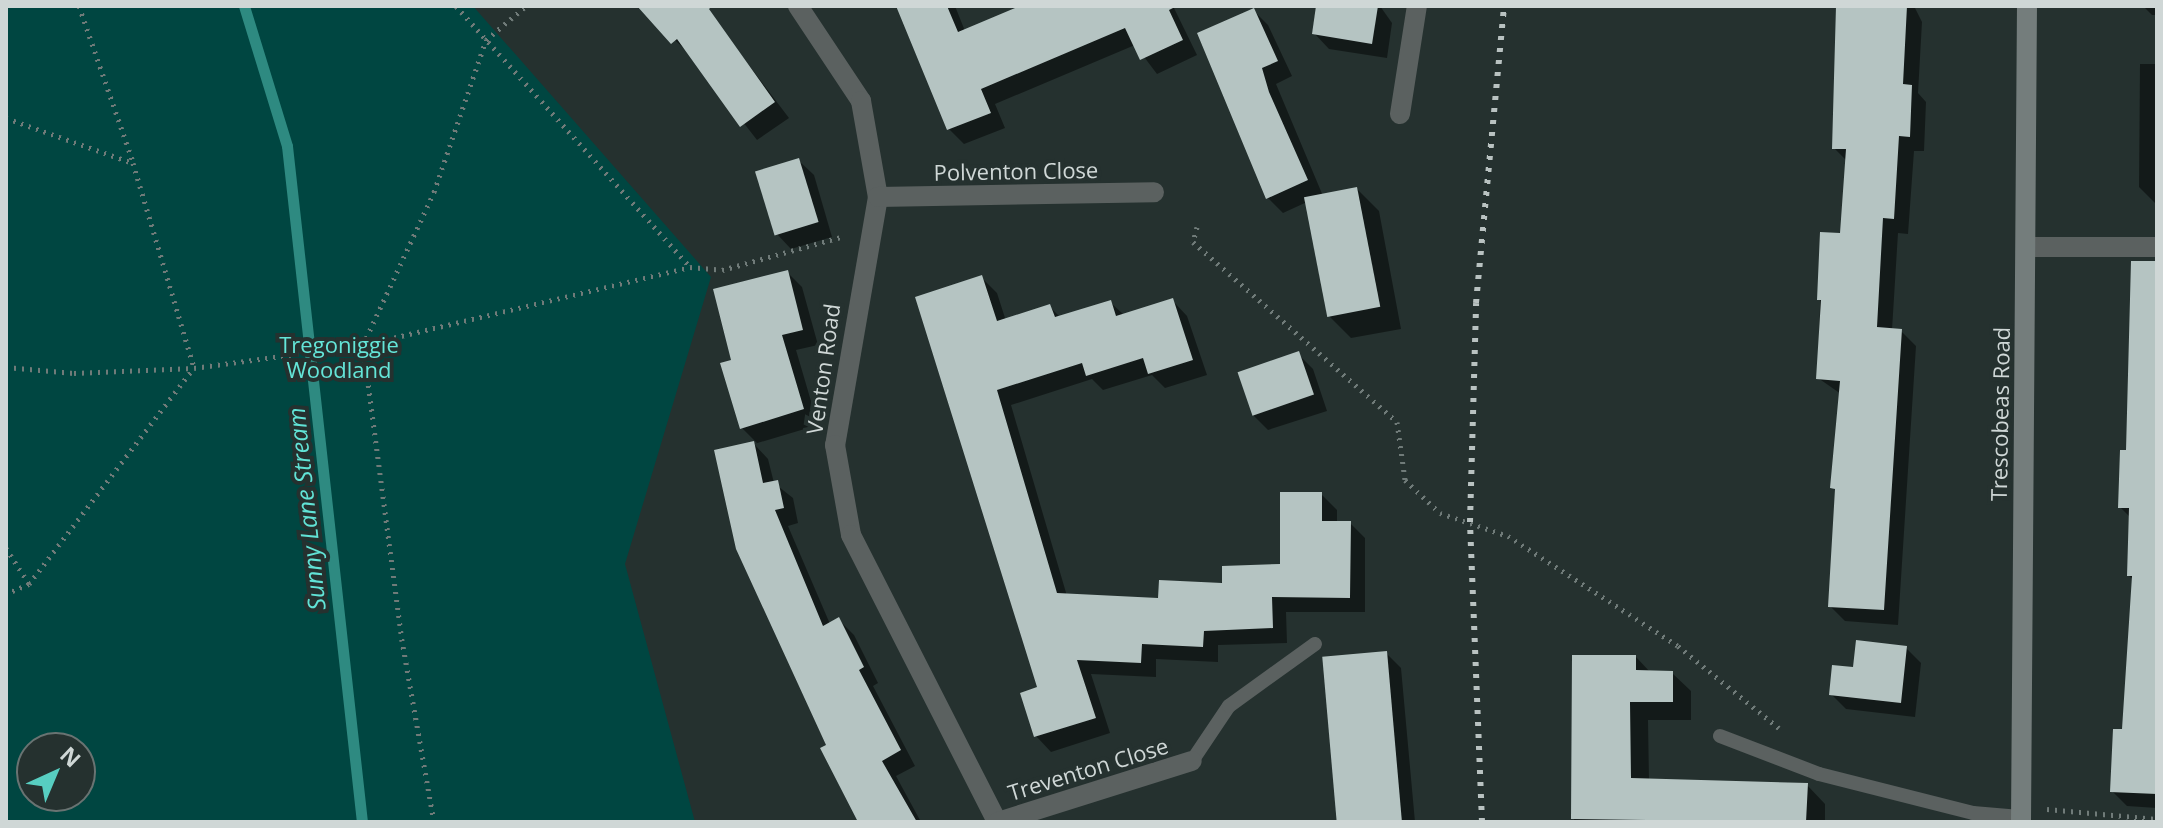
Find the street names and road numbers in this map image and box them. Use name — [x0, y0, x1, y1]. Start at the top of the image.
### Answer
street label: Polventon Close — [933, 156, 1099, 186]
street label: Venton Road — [801, 302, 845, 436]
street label: Trescobeas Road — [1985, 327, 2015, 501]
street label: Treventon Close — [1005, 732, 1171, 806]

